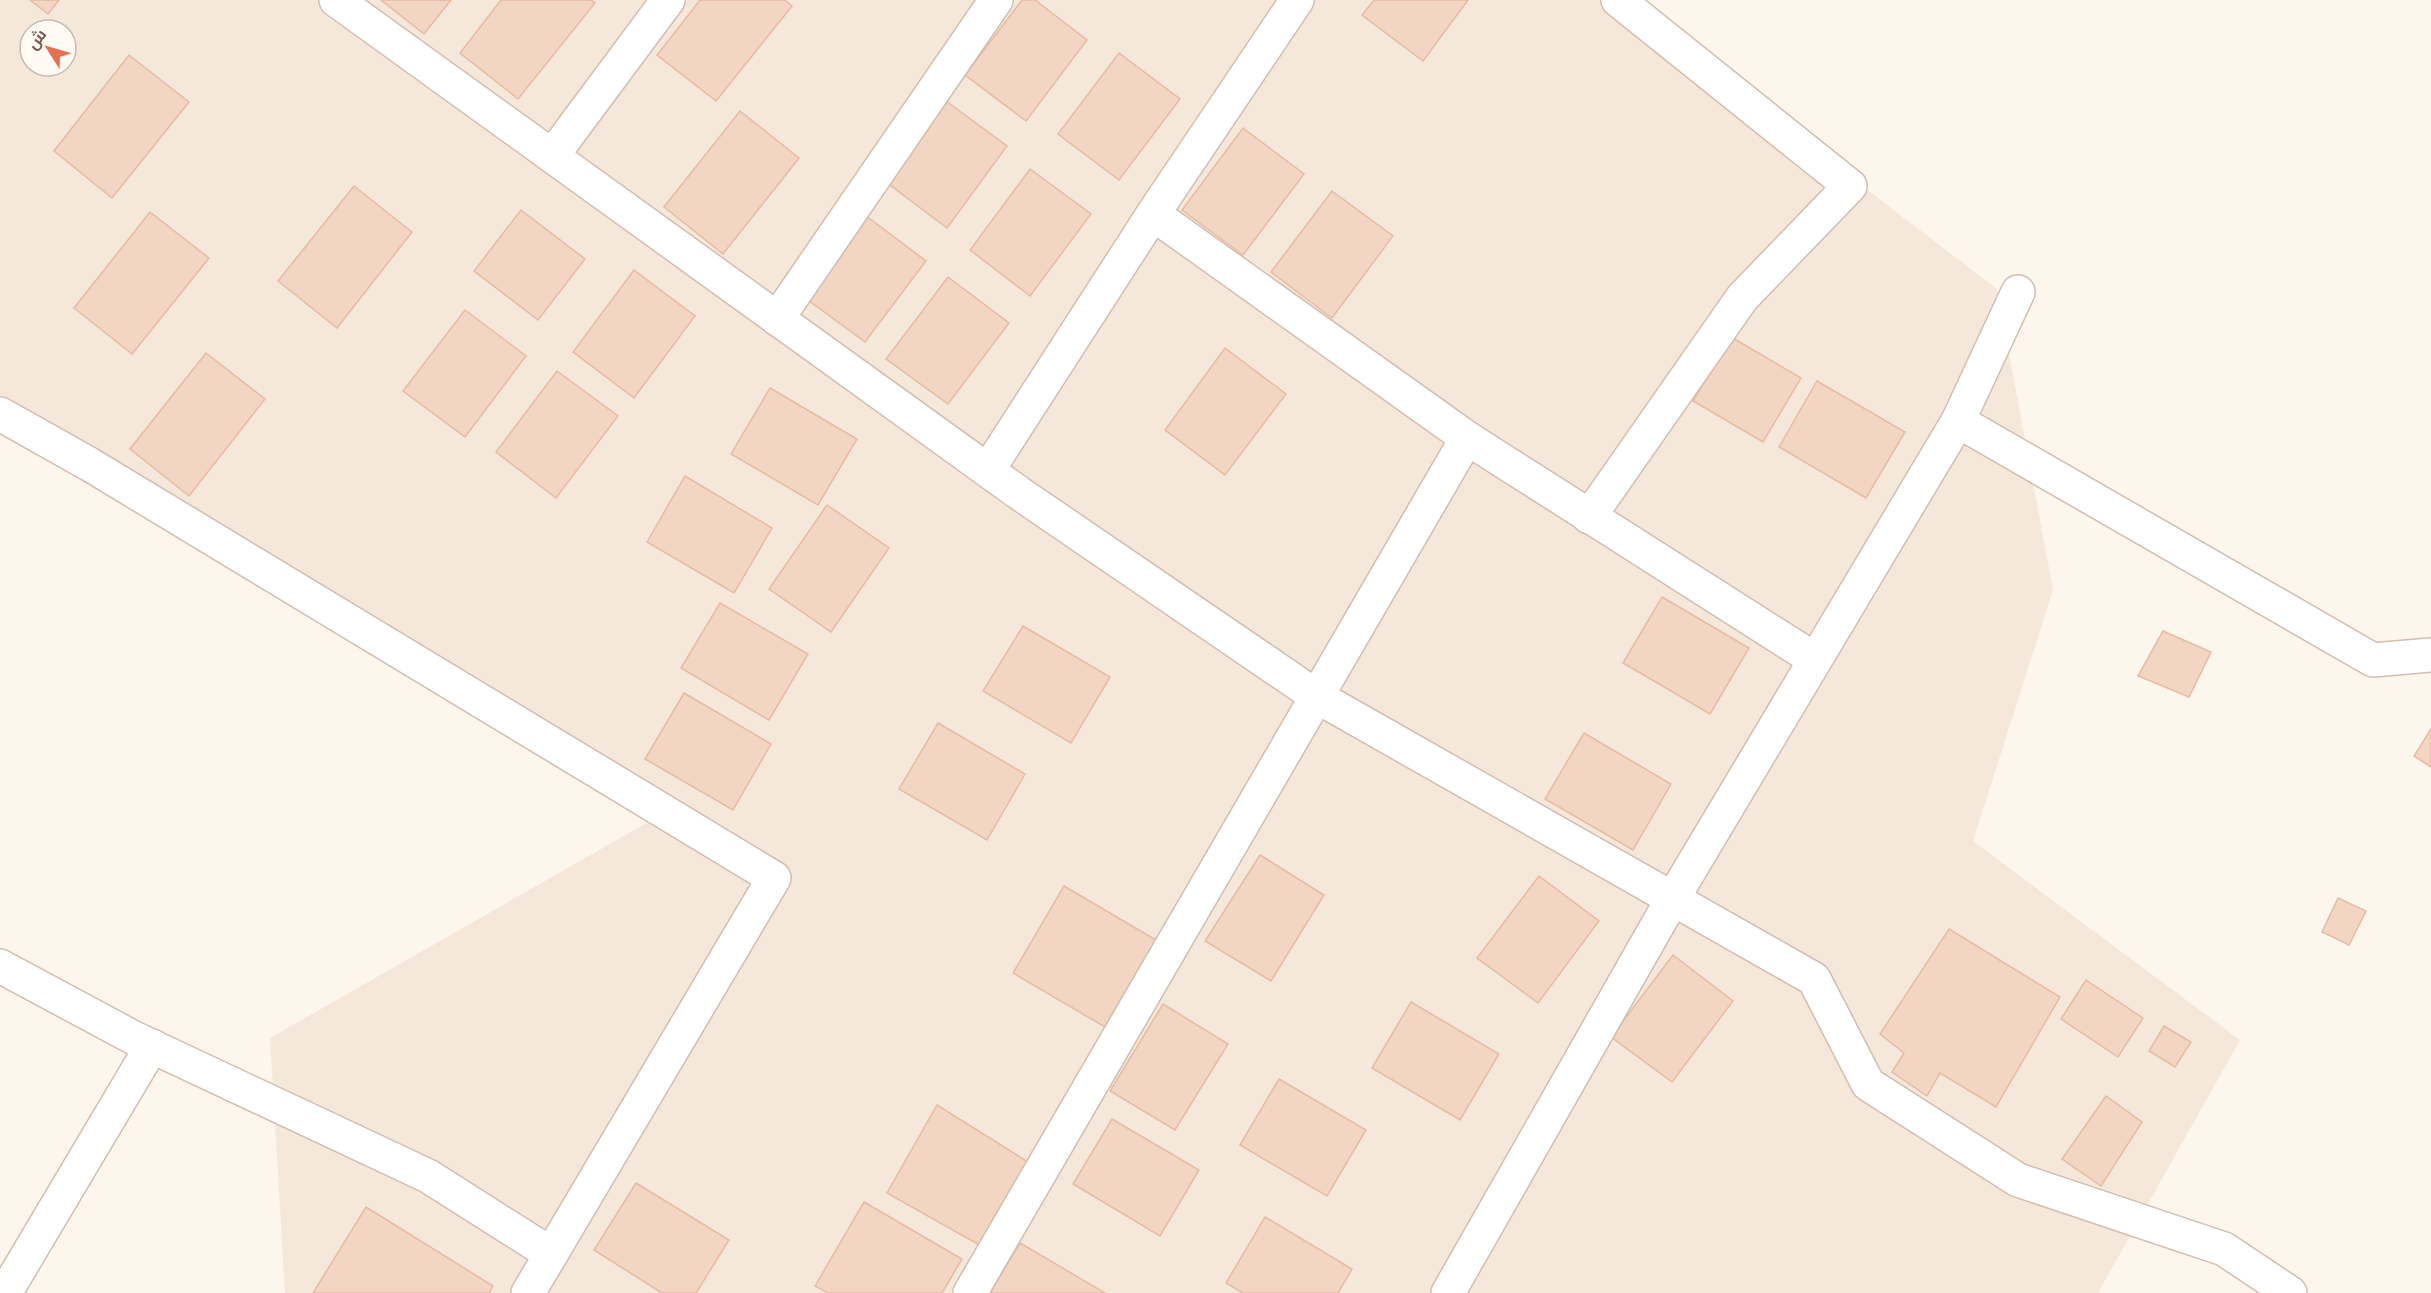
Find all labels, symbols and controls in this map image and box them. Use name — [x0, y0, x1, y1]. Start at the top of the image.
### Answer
north arrow — [18, 18, 78, 78]
text: ش — [21, 24, 52, 54]

